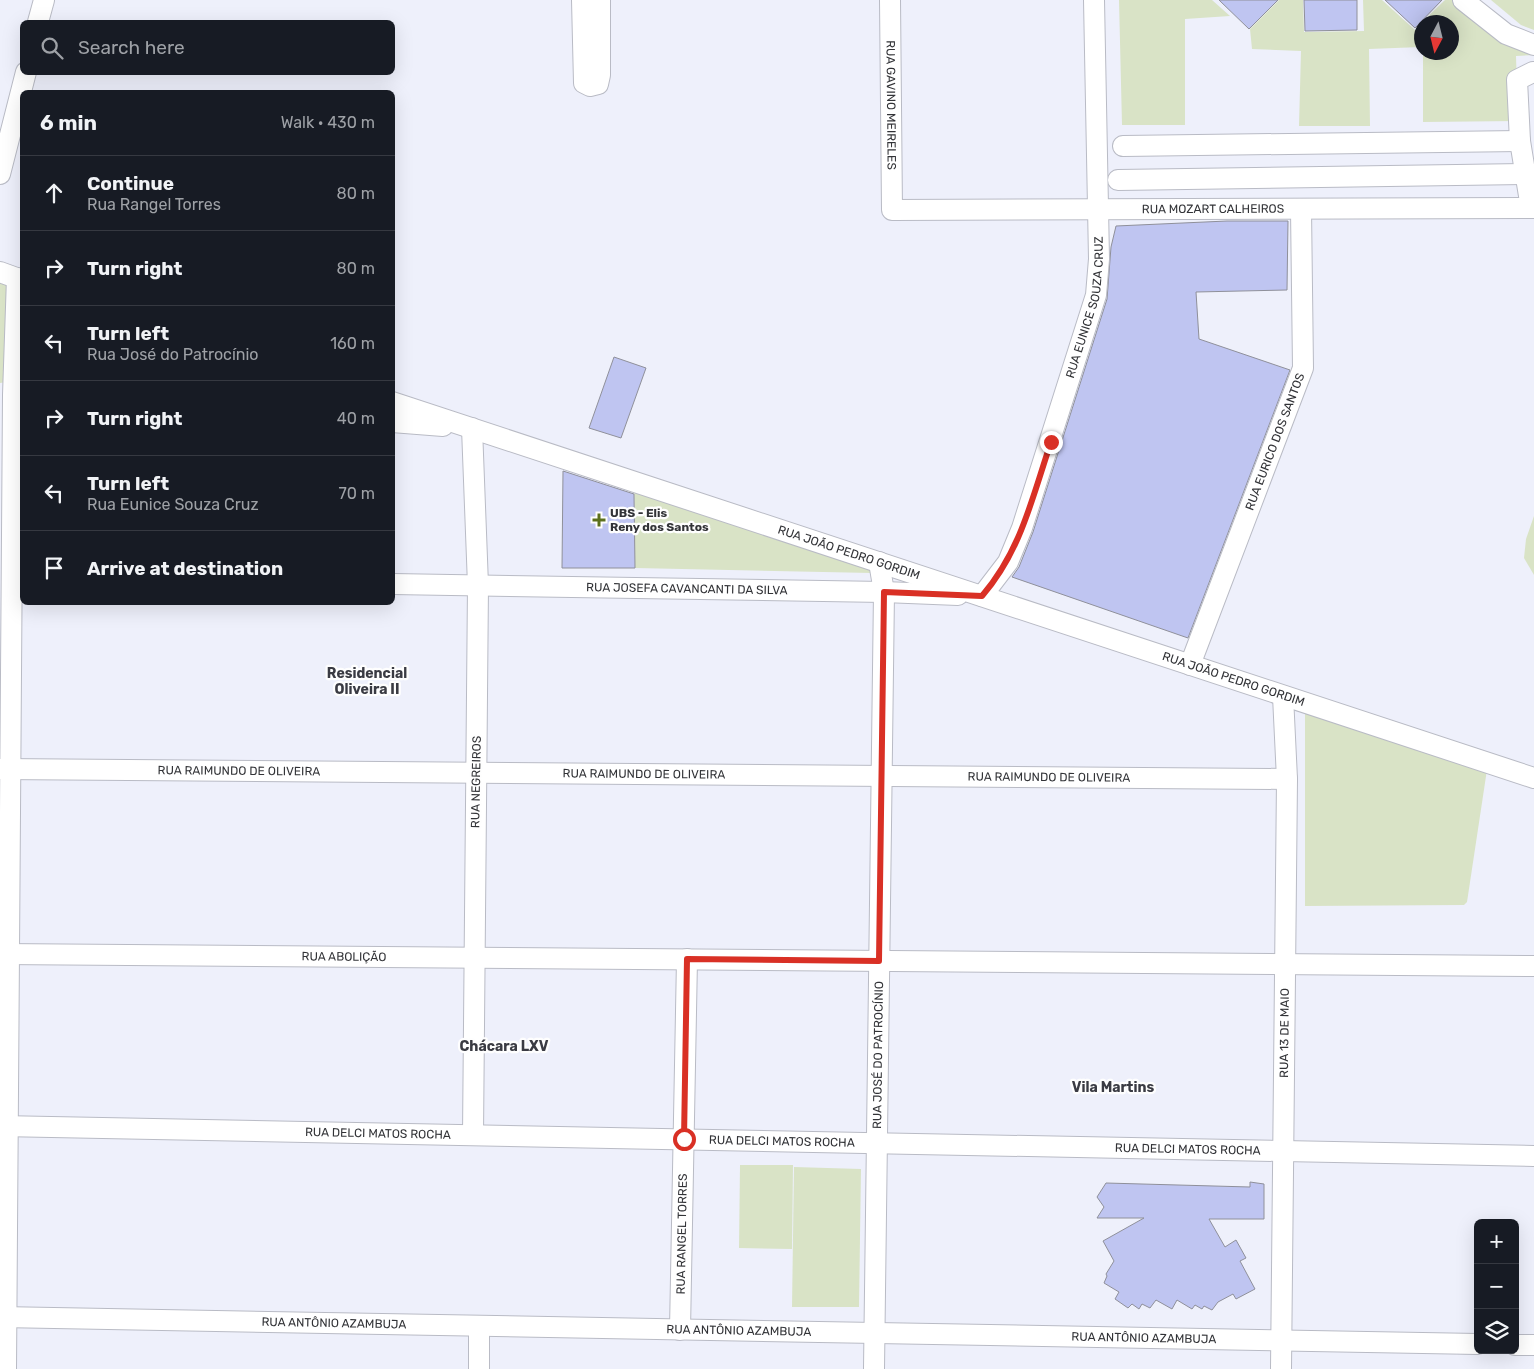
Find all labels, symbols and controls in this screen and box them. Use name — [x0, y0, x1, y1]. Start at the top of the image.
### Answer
north arrow — [1414, 15, 1459, 60]
search box — [20, 20, 395, 75]
icon: search — [38, 34, 66, 62]
text: Search here — [78, 36, 185, 59]
street label: RUA GAVINO MEIRELES — [883, 40, 899, 170]
text: 6 min — [40, 110, 97, 135]
text: Walk · 430 m — [281, 113, 375, 132]
text: Continue — [87, 172, 174, 195]
icon: ahead — [40, 179, 68, 207]
text: 80 m — [337, 184, 375, 203]
text: Rua Rangel Torres — [87, 195, 221, 214]
street label: RUA MOZART CALHEIROS — [1142, 202, 1284, 216]
street label: RUA EUNICE SOUZA CRUZ — [1063, 236, 1106, 380]
icon: right — [40, 254, 68, 282]
text: Turn right — [87, 257, 182, 280]
text: 80 m — [337, 259, 375, 278]
text: Turn left — [87, 322, 169, 345]
icon: left — [40, 329, 68, 357]
text: 160 m — [330, 334, 375, 353]
text: Rua José do Patrocínio — [87, 345, 259, 364]
street label: RUA EURICO DOS SANTOS — [1243, 371, 1307, 512]
icon: right — [40, 404, 68, 432]
text: Turn right — [87, 407, 182, 430]
text: 40 m — [337, 409, 375, 428]
route end — [1040, 431, 1063, 454]
text: Turn left — [87, 472, 169, 495]
icon: left — [40, 479, 68, 507]
text: 70 m — [338, 484, 375, 503]
text: Rua Eunice Souza Cruz — [87, 495, 259, 514]
place label: UBS - Elis Reny dos Santos — [610, 506, 709, 534]
marker: UBS - Elis Reny dos Santos — [592, 513, 606, 527]
street label: RUA JOÃO PEDRO GORDIM — [776, 522, 922, 582]
icon: arrive — [40, 554, 68, 582]
text: Arrive at destination — [87, 557, 283, 580]
street label: RUA JOSEFA CAVANCANTI DA SILVA — [586, 580, 788, 597]
street label: RUA JOÃO PEDRO GORDIM — [1161, 649, 1306, 709]
district label: Residencial Oliveira II — [327, 665, 407, 698]
street label: RUA NEGREIROS — [468, 736, 484, 828]
street label: RUA RAIMUNDO DE OLIVEIRA — [158, 763, 320, 778]
street label: RUA RAIMUNDO DE OLIVEIRA — [563, 766, 725, 782]
street label: RUA RAIMUNDO DE OLIVEIRA — [968, 770, 1130, 785]
street label: RUA ABOLIÇÃO — [302, 949, 386, 964]
street label: RUA JOSÉ DO PATROCÍNIO — [870, 981, 886, 1129]
street label: RUA 13 DE MAIO — [1277, 988, 1292, 1078]
district label: Chácara LXV — [460, 1038, 549, 1055]
district label: Vila Martins — [1072, 1079, 1154, 1096]
street label: RUA DELCI MATOS ROCHA — [305, 1125, 451, 1142]
route start — [673, 1128, 696, 1151]
street label: RUA DELCI MATOS ROCHA — [709, 1133, 855, 1150]
street label: RUA DELCI MATOS ROCHA — [1115, 1141, 1261, 1158]
street label: RUA RANGEL TORRES — [674, 1173, 690, 1295]
map controls — [1474, 1219, 1519, 1354]
button: + — [1474, 1219, 1519, 1264]
button: − — [1474, 1264, 1519, 1309]
button: layers — [1474, 1309, 1519, 1354]
street label: RUA ANTÔNIO AZAMBUJA — [261, 1315, 407, 1331]
street label: RUA ANTÔNIO AZAMBUJA — [666, 1322, 811, 1339]
street label: RUA ANTÔNIO AZAMBUJA — [1071, 1330, 1216, 1346]

